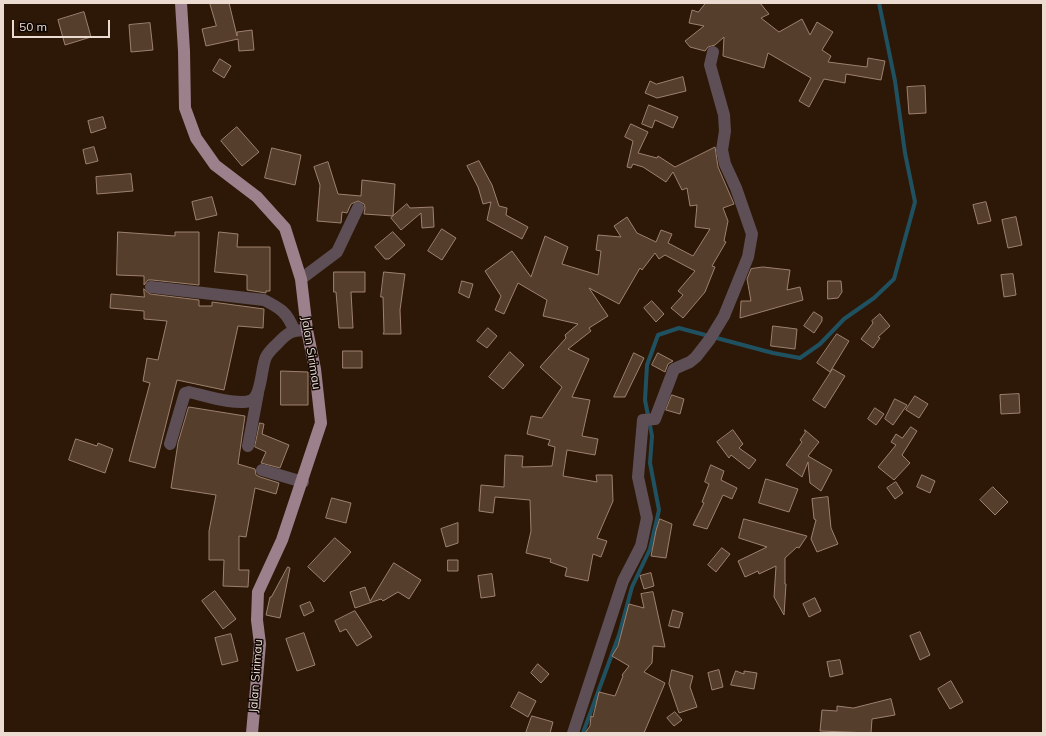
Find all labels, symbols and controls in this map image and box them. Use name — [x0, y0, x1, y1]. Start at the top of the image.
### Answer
scale bar — [14, 12, 112, 38]
text: 50 m — [19, 19, 47, 34]
street label: Jalan Sirimau — [298, 316, 324, 390]
street label: Jalan Sirimau — [246, 639, 266, 713]

